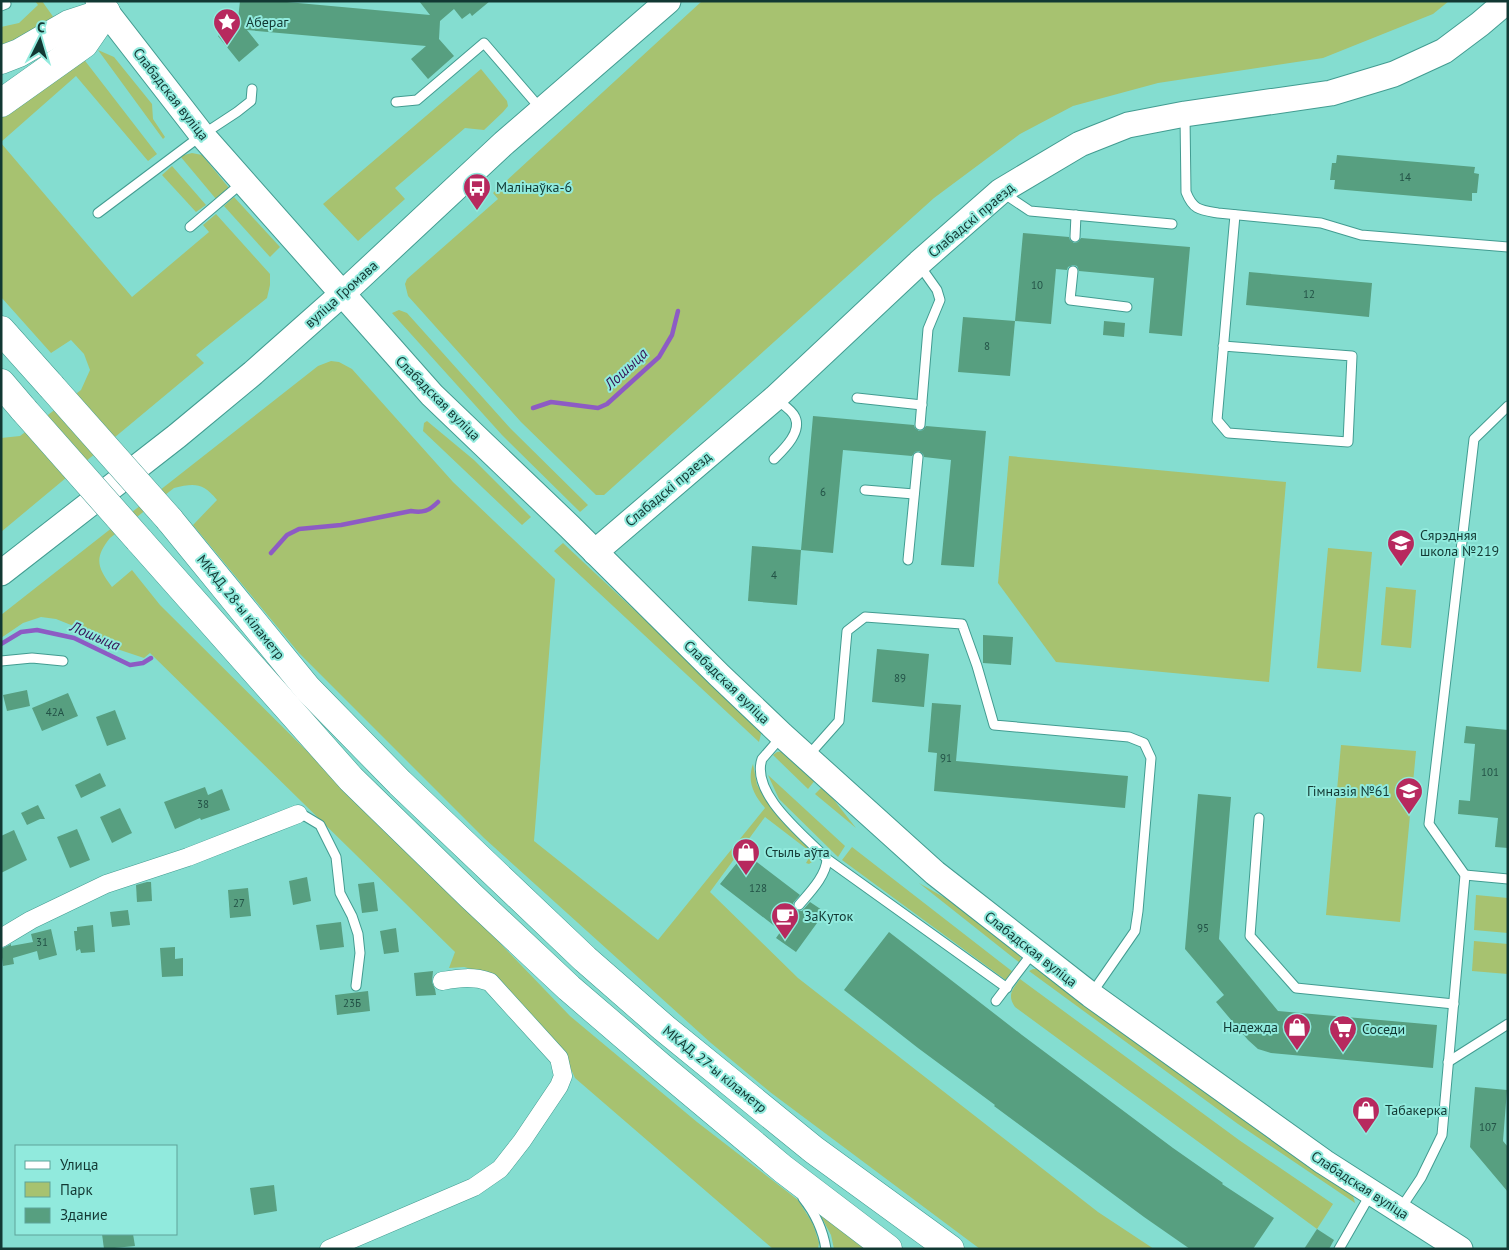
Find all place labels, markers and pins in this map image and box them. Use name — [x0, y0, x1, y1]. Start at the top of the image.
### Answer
place icon: Абераг — [212, 7, 242, 46]
place label: Абераг — [246, 13, 289, 31]
bus stop icon: Малінаўка-6 — [462, 172, 492, 211]
place label: Малінаўка-6 — [496, 178, 572, 196]
place label: Сярэдняя школа №219 — [1420, 526, 1499, 560]
school or university icon: Сярэдняя школа №219 — [1386, 528, 1416, 567]
school or university icon: Гімназія №61 — [1394, 776, 1424, 815]
place label: Гімназія №61 — [1307, 782, 1390, 800]
shop icon: Стыль аўта — [731, 837, 761, 876]
place label: Стыль аўта — [765, 843, 830, 861]
cafe icon: ЗаКуток — [770, 901, 800, 940]
place label: ЗаКуток — [804, 907, 853, 925]
shop icon: Надежда — [1282, 1012, 1312, 1051]
supermarket icon: Соседи — [1328, 1014, 1358, 1053]
place label: Надежда — [1223, 1018, 1278, 1036]
place label: Соседи — [1362, 1020, 1405, 1038]
shop icon: Табакерка — [1351, 1095, 1381, 1134]
place label: Табакерка — [1385, 1101, 1448, 1119]

